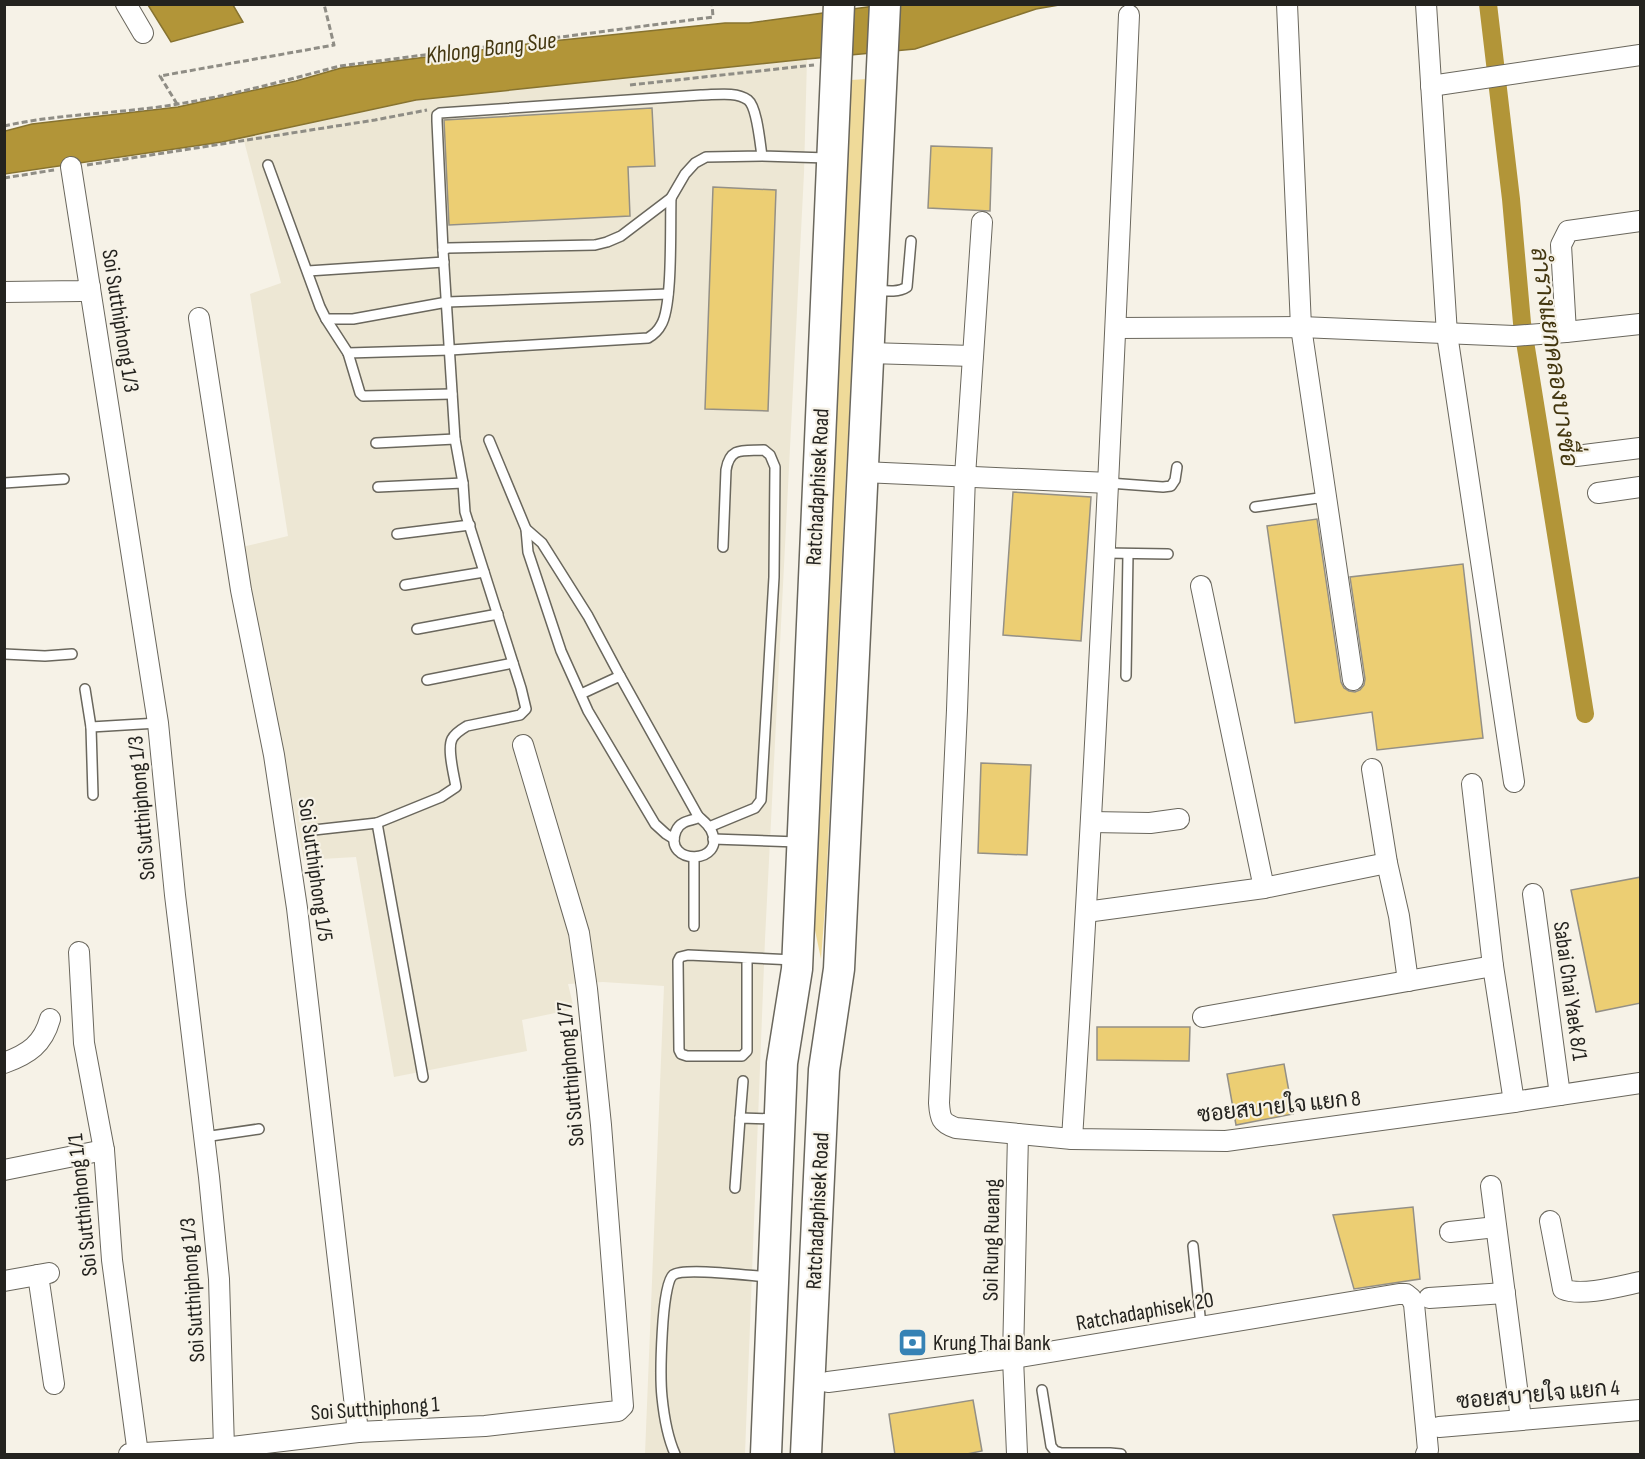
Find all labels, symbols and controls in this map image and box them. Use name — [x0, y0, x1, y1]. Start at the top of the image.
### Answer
water label: Khlong Bang Sue — [424, 26, 558, 70]
water label: ลำรางแยกคลองบางซื่อ — [1524, 244, 1591, 469]
street label: Soi Sutthiphong 1/3 — [95, 247, 145, 395]
street label: Ratchadaphisek Road — [800, 408, 836, 566]
street label: Soi Sutthiphong 1/3 — [122, 735, 162, 881]
street label: Soi Sutthiphong 1/5 — [292, 797, 338, 943]
street label: Sabai Chai Yaek 8/1 — [1547, 920, 1593, 1063]
street label: Soi Sutthiphong 1/7 — [551, 1000, 591, 1148]
street label: ซอยสบายใจ แยก 8 — [1196, 1083, 1362, 1129]
street label: Soi Sutthiphong 1/1 — [62, 1132, 104, 1278]
street label: Ratchadaphisek Road — [800, 1132, 836, 1290]
street label: Soi Rung Rueang — [977, 1179, 1007, 1301]
street label: Soi Sutthiphong 1/3 — [174, 1217, 212, 1363]
street label: Ratchadaphisek 20 — [1074, 1287, 1216, 1337]
bank icon: Krung Thai Bank — [896, 1327, 928, 1359]
place label: Krung Thai Bank — [933, 1330, 1051, 1357]
street label: ซอยสบายใจ แยก 4 — [1455, 1372, 1621, 1416]
street label: Soi Sutthiphong 1 — [310, 1391, 440, 1427]

